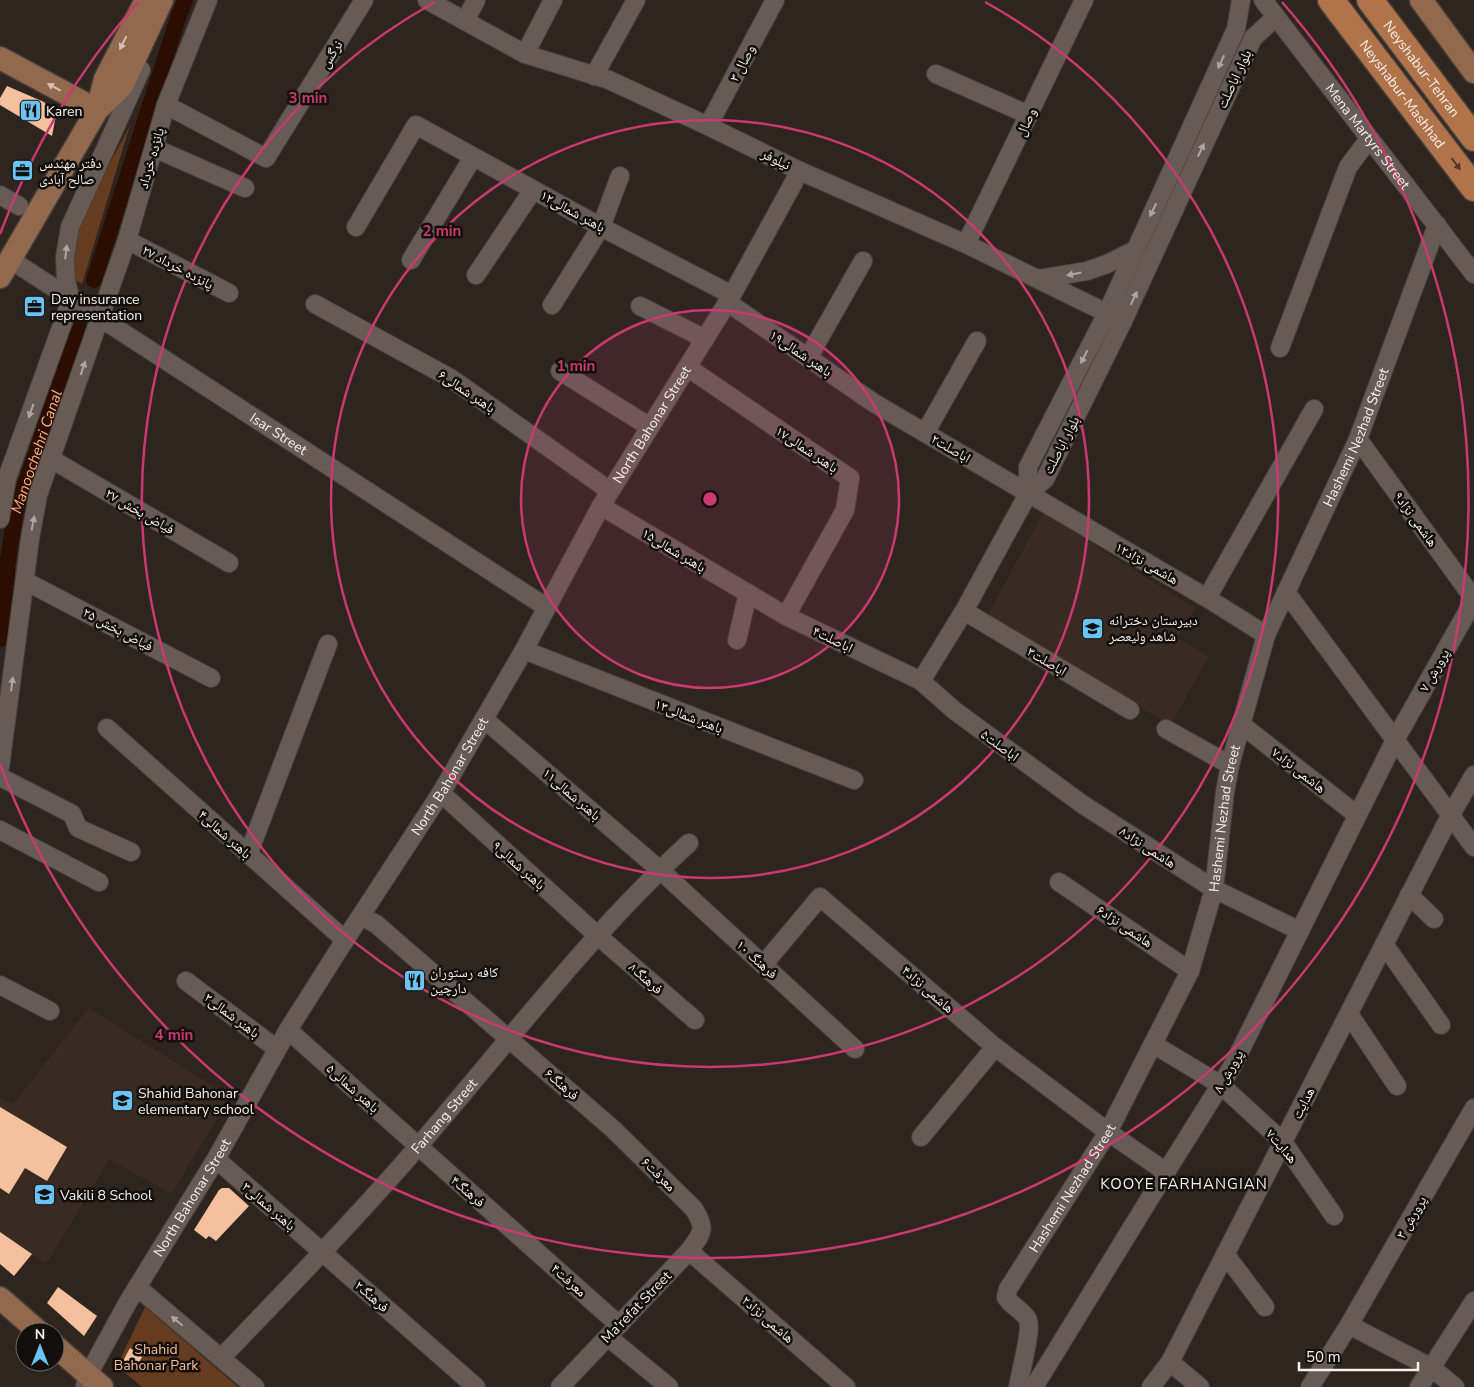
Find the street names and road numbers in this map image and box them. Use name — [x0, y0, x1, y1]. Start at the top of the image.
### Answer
street label: Neyshabur-Tehran — [1379, 17, 1464, 121]
street label: Neyshabur-Mashhad — [1355, 36, 1449, 152]
street label: نرگس — [316, 37, 347, 72]
street label: وصال ۳ — [725, 41, 760, 85]
street label: بلوار اباصلت — [1213, 47, 1256, 112]
street label: Mena Martyrs Street — [1321, 80, 1414, 194]
street label: وصال — [1011, 105, 1041, 140]
street label: پانزده خرداد — [134, 125, 169, 191]
street label: نیلوفر — [757, 144, 794, 175]
street label: باهنر شمالی۱۲ — [537, 186, 609, 237]
street label: پانزده خرداد ۲۷ — [139, 241, 217, 294]
street label: باهنر شمالی۱۹ — [766, 326, 836, 381]
street label: North Bahonar Street — [608, 362, 696, 487]
street label: باهنر شمالی۶ — [434, 365, 499, 418]
street label: Hashemi Nezhad Street — [1319, 365, 1393, 510]
street label: Isar Street — [246, 408, 311, 460]
street label: بلوار اباصلت — [1039, 413, 1084, 478]
street label: باهنر شمالی۱۷ — [772, 422, 842, 477]
street label: اباصلت۲ — [927, 429, 974, 467]
street label: فیاض بخش ۲۷ — [102, 484, 178, 539]
street label: هاشمی نژاد۹ — [1389, 488, 1442, 551]
street label: باهنر شمالی۱۵ — [638, 524, 709, 577]
street label: هاشمی نژاد۱۲ — [1112, 538, 1182, 589]
street label: فیاض بخش ۲۵ — [79, 603, 156, 656]
street label: اباصلت۴ — [809, 622, 856, 657]
street label: اباصلت۳ — [1023, 642, 1070, 681]
street label: پرورش ۷ — [1415, 645, 1454, 695]
street label: باهنر شمالی۱۳ — [652, 695, 726, 738]
street label: North Bahonar Street — [407, 714, 493, 839]
street label: اباصلت۵ — [977, 725, 1023, 766]
street label: Hashemi Nezhad Street — [1205, 743, 1245, 893]
street label: هاشمی نژاد۷ — [1268, 743, 1330, 798]
street label: باهنر شمالی۱۱ — [538, 764, 605, 825]
street label: باهنر شمالی۴ — [194, 805, 255, 863]
street label: هاشمی نژاد۸ — [1116, 822, 1180, 873]
street label: باهنر شمالی۹ — [488, 836, 549, 894]
street label: هاشمی نژاد۶ — [1093, 901, 1156, 952]
street label: فرهنگ ۱۰ — [732, 936, 782, 983]
street label: فرهنگ۸ — [624, 958, 667, 999]
street label: هاشمی نژاد۴ — [897, 961, 958, 1017]
street label: باهنر شمالی۲ — [200, 988, 264, 1043]
street label: پرورش ۸ — [1209, 1046, 1248, 1096]
street label: باهنر شمالی۵ — [322, 1059, 383, 1117]
street label: فرهنگ۶ — [540, 1064, 583, 1105]
street label: Farhang Street — [407, 1075, 482, 1158]
street label: هدایت — [1287, 1084, 1319, 1122]
street label: Hashemi Nezhad Street — [1025, 1121, 1121, 1256]
street label: هدایت۷ — [1261, 1125, 1302, 1168]
street label: North Bahonar Street — [149, 1135, 235, 1260]
street label: معرفت۶ — [637, 1153, 680, 1196]
street label: فرهنگ۴ — [446, 1171, 489, 1212]
street label: باهنر شمالی۳ — [238, 1178, 300, 1235]
street label: پرورش ۳ — [1392, 1192, 1431, 1242]
street label: معرفت۴ — [547, 1259, 590, 1301]
street label: Ma'refat Street — [597, 1267, 676, 1348]
street label: فرهنگ۲ — [350, 1276, 393, 1317]
street label: هاشمی نژاد۲ — [737, 1291, 798, 1347]

